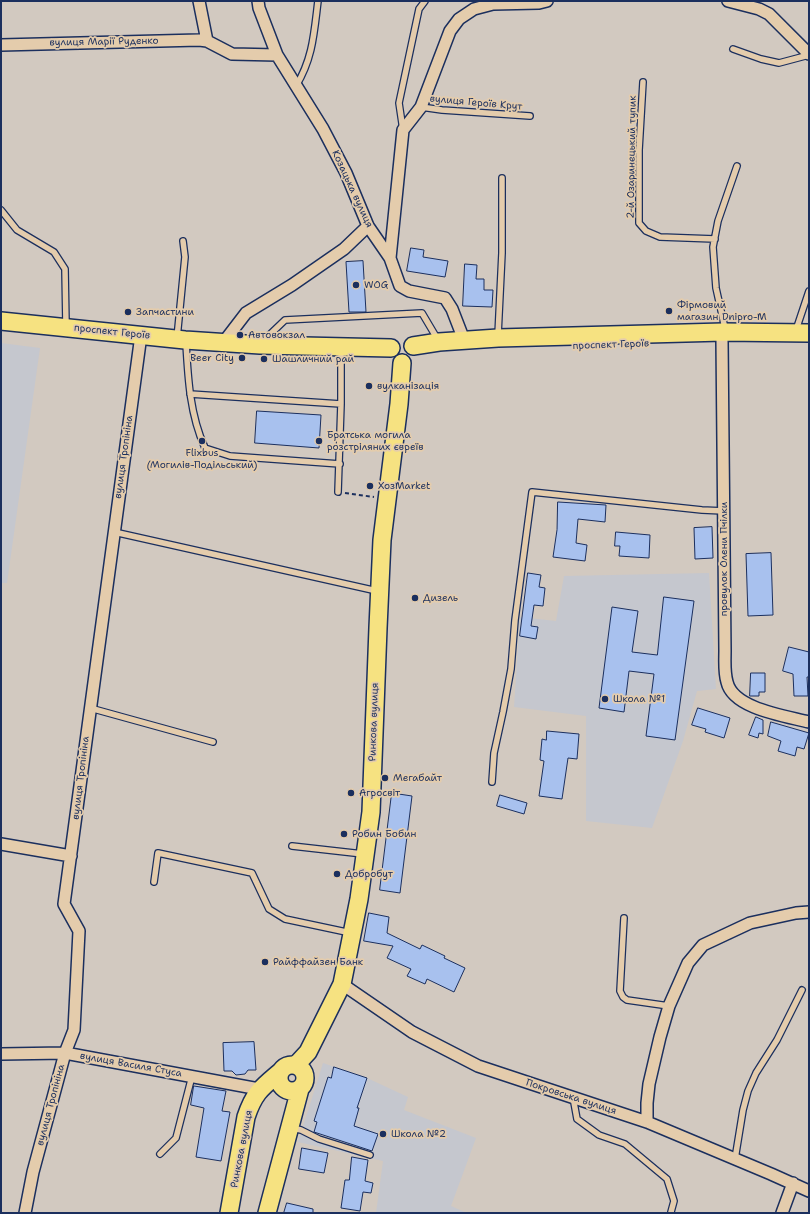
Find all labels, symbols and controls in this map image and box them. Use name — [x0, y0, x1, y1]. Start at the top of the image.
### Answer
street label: вулиця Марії Руденко — [49, 35, 159, 49]
street label: вулиця Героїв Крут — [429, 93, 523, 113]
street label: 2-й Озаринецький тупик — [625, 95, 639, 219]
street label: Козацька вулиця — [329, 148, 375, 230]
place label: WOG — [364, 279, 388, 291]
marker: WOG — [351, 280, 361, 290]
place label: Фірмовий магазин Dnipro-M — [677, 299, 767, 322]
place label: Запчастини — [136, 306, 194, 318]
marker: Фірмовий магазин Dnipro-M — [664, 306, 674, 316]
marker: Запчастини — [123, 307, 133, 317]
street label: проспект Героїв — [73, 322, 151, 342]
place label: Автовокзал — [248, 329, 305, 341]
marker: Автовокзал — [235, 330, 245, 340]
street label: проспект Героїв — [573, 338, 649, 352]
place label: Beer City — [190, 352, 234, 364]
marker: Beer City — [237, 353, 247, 363]
place label: Шашличний рай — [272, 353, 354, 365]
marker: Шашличний рай — [259, 354, 269, 364]
place label: вулканізація — [377, 380, 439, 392]
marker: вулканізація — [364, 381, 374, 391]
street label: вулиця Тропініна — [112, 415, 136, 499]
place label: Братська могила розстріляних євреїв — [327, 429, 423, 452]
marker: Flixbus (Могилів-Подільський) — [197, 436, 207, 446]
marker: Братська могила розстріляних євреїв — [314, 436, 324, 446]
place label: Flixbus (Могилів-Подільський) — [147, 447, 257, 470]
place label: ХозMarket — [378, 480, 430, 492]
marker: ХозMarket — [365, 481, 375, 491]
street label: провулок Олени Пчілки — [718, 502, 730, 616]
place label: Дизель — [423, 592, 458, 604]
marker: Дизель — [410, 593, 420, 603]
street label: Ринкова вулиця — [367, 682, 381, 762]
place label: Школа №1 — [613, 693, 665, 705]
marker: Школа №1 — [600, 694, 610, 704]
street label: вулиця Тропініна — [70, 736, 92, 820]
place label: Мегабайт — [393, 772, 442, 784]
marker: Мегабайт — [380, 773, 390, 783]
place label: Агросвіт — [359, 787, 400, 799]
marker: Агросвіт — [346, 788, 356, 798]
place label: Робин Бобин — [352, 828, 416, 840]
marker: Робин Бобин — [339, 829, 349, 839]
place label: Добробут — [345, 868, 393, 880]
marker: Добробут — [332, 869, 342, 879]
place label: Райффайзен Банк — [273, 956, 363, 968]
marker: Райффайзен Банк — [260, 957, 270, 967]
street label: вулиця Василя Стуса — [79, 1050, 183, 1080]
street label: вулиця Тропініна — [34, 1063, 68, 1147]
street label: Покровська вулиця — [524, 1077, 618, 1117]
street label: Ринкова вулиця — [229, 1109, 255, 1189]
place label: Школа №2 — [391, 1128, 446, 1140]
marker: Школа №2 — [378, 1129, 388, 1139]

